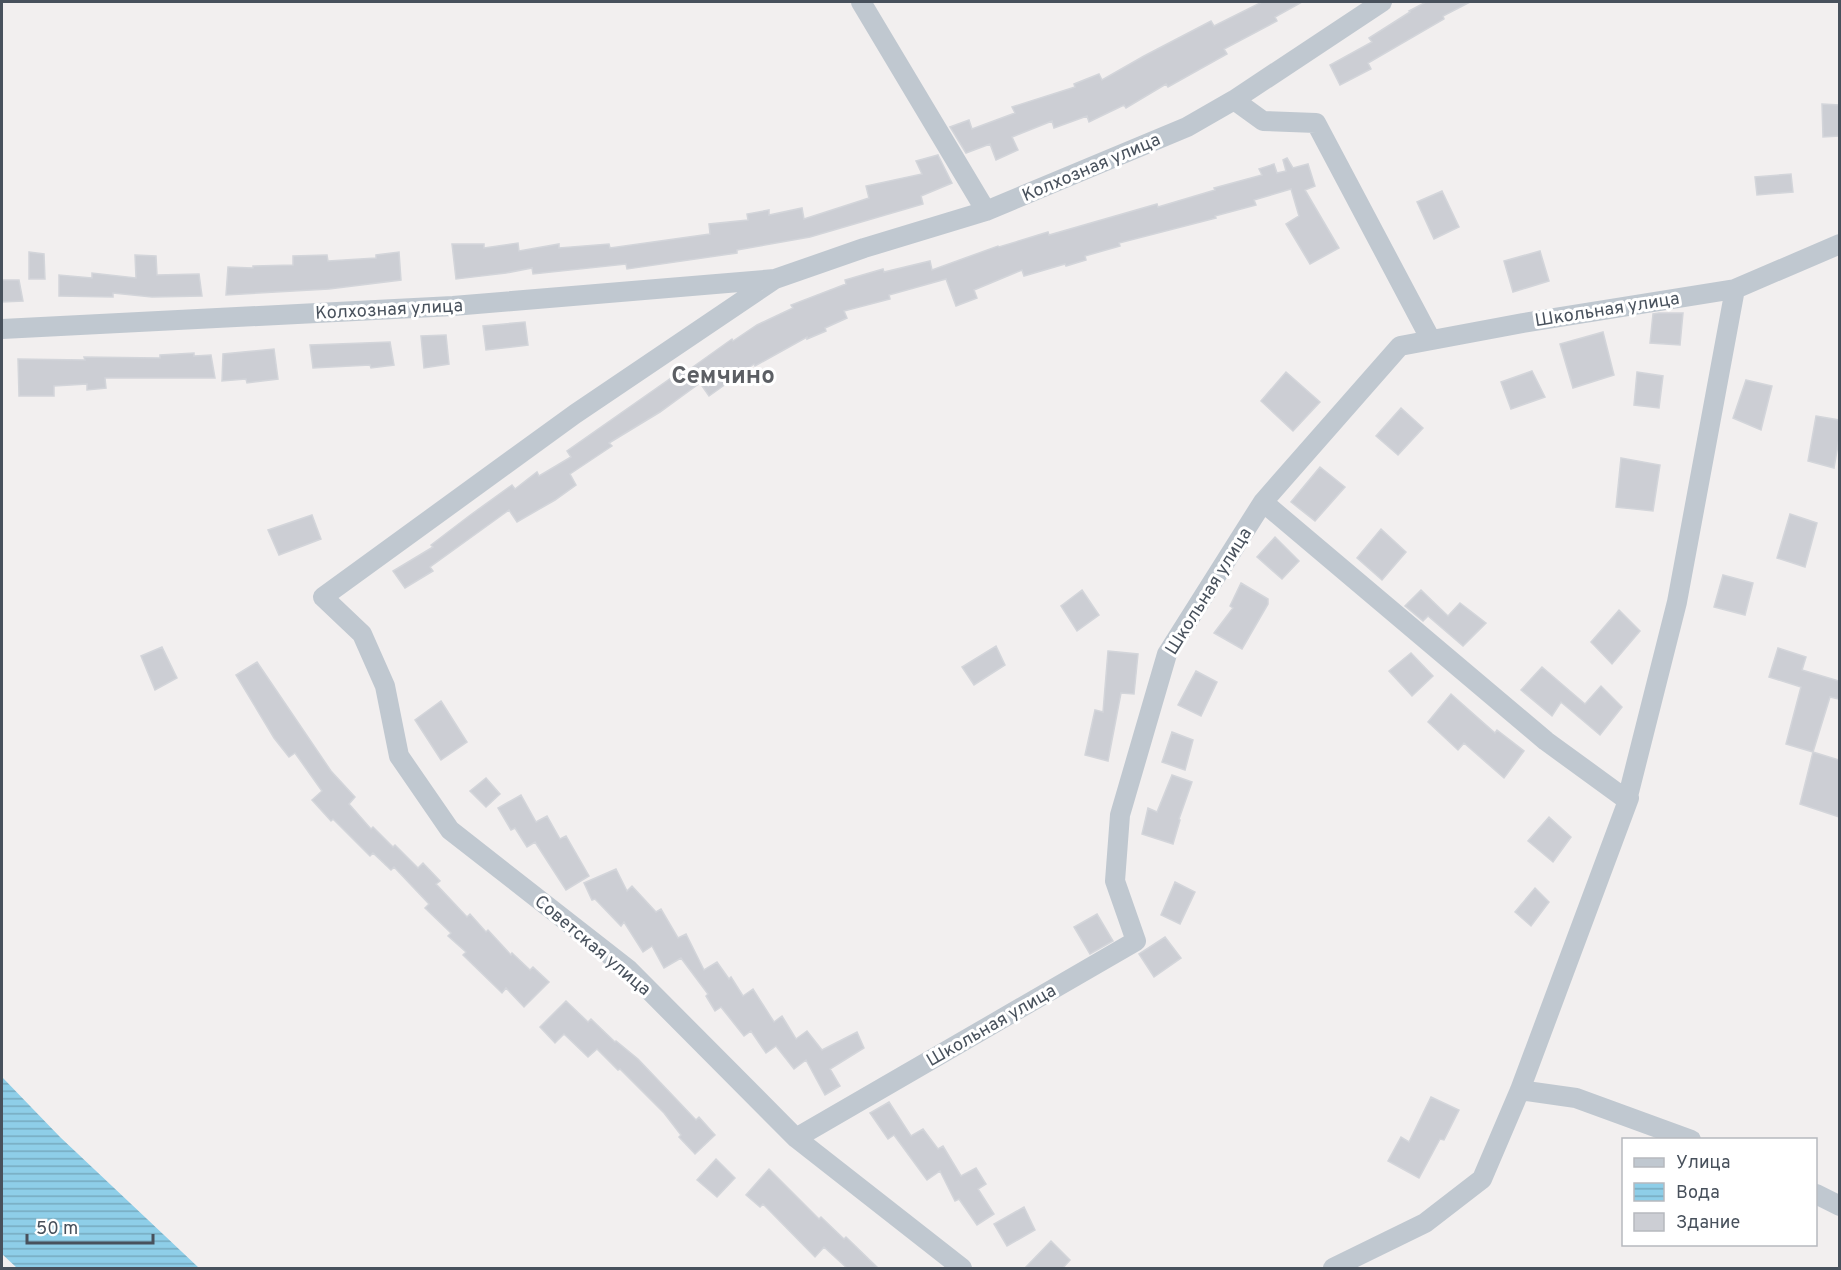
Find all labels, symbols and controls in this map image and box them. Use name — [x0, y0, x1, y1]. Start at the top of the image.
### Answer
street label: Колхозная улица — [1019, 129, 1164, 208]
street label: Школьная улица — [1533, 288, 1681, 333]
street label: Колхозная улица — [315, 295, 463, 326]
district label: Семчино — [671, 362, 775, 392]
street label: Школьная улица — [1161, 524, 1258, 660]
street label: Советская улица — [529, 891, 655, 1002]
street label: Школьная улица — [923, 980, 1061, 1073]
legend — [1622, 1138, 1817, 1246]
text: Улица — [1676, 1152, 1730, 1175]
text: Вода — [1676, 1182, 1720, 1205]
scale bar — [27, 1207, 153, 1245]
text: Здание — [1676, 1212, 1740, 1235]
text: 50 m — [36, 1218, 78, 1241]

